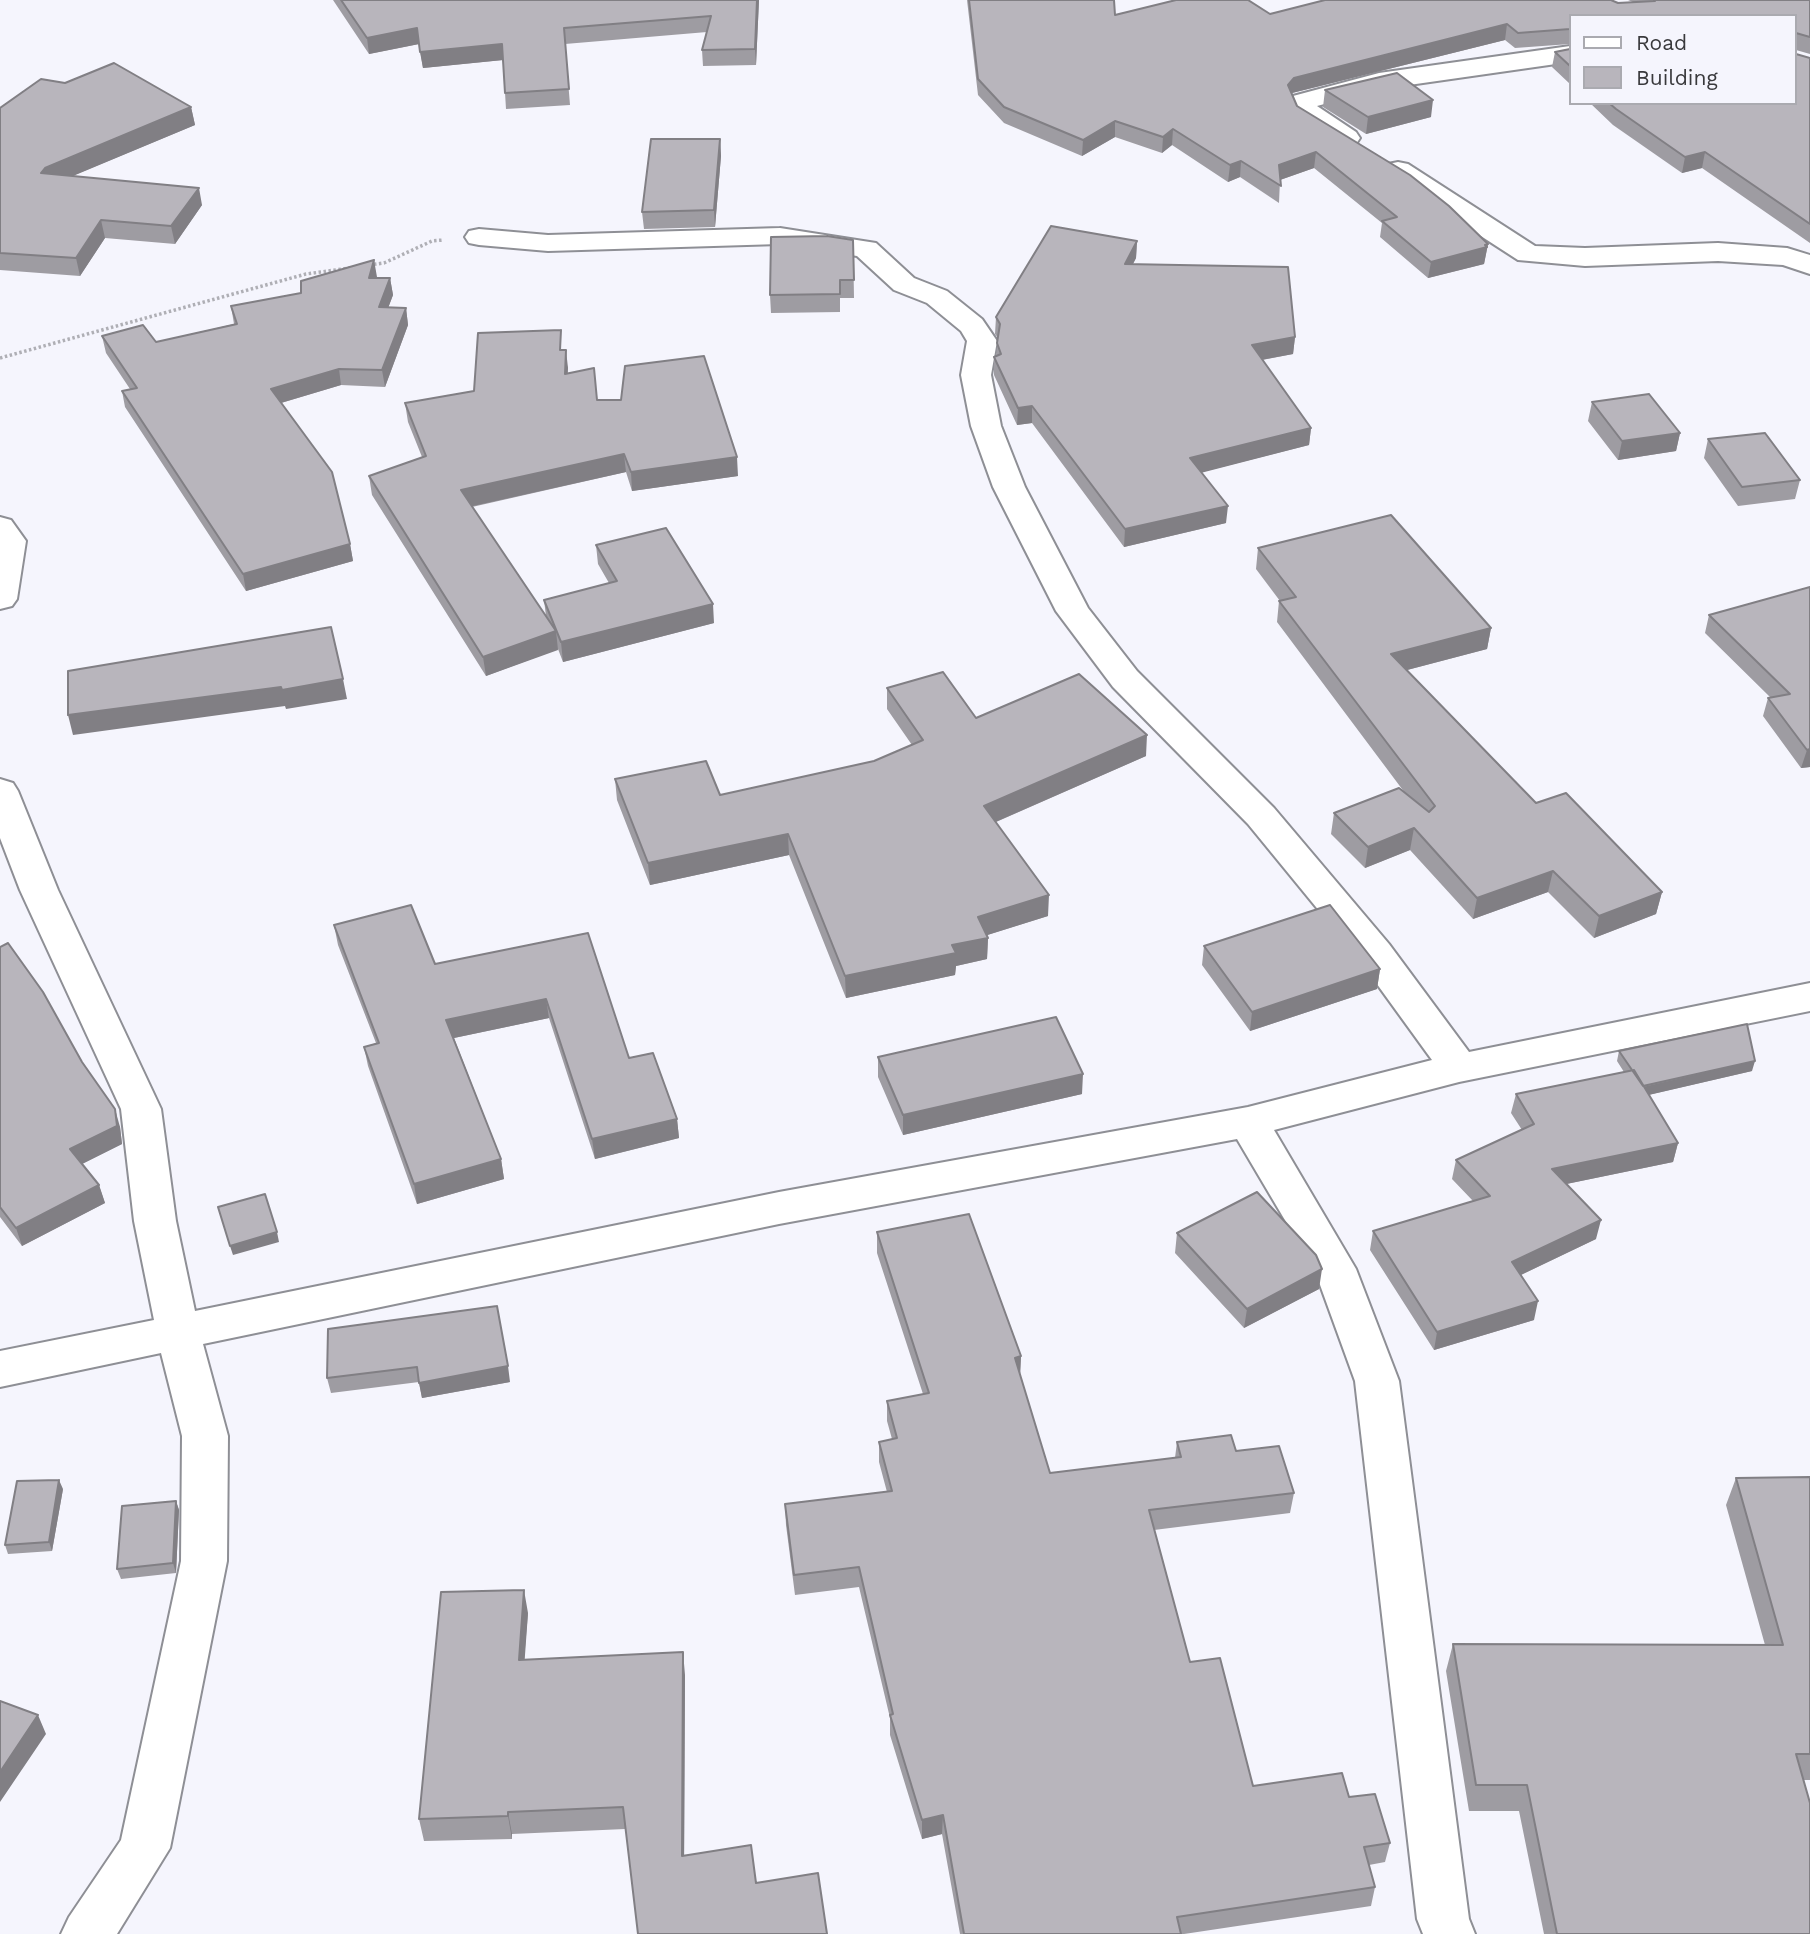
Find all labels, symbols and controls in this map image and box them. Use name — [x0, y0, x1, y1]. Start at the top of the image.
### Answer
legend — [1568, 14, 1796, 105]
text: Road — [1636, 30, 1687, 55]
text: Building — [1636, 65, 1718, 90]

